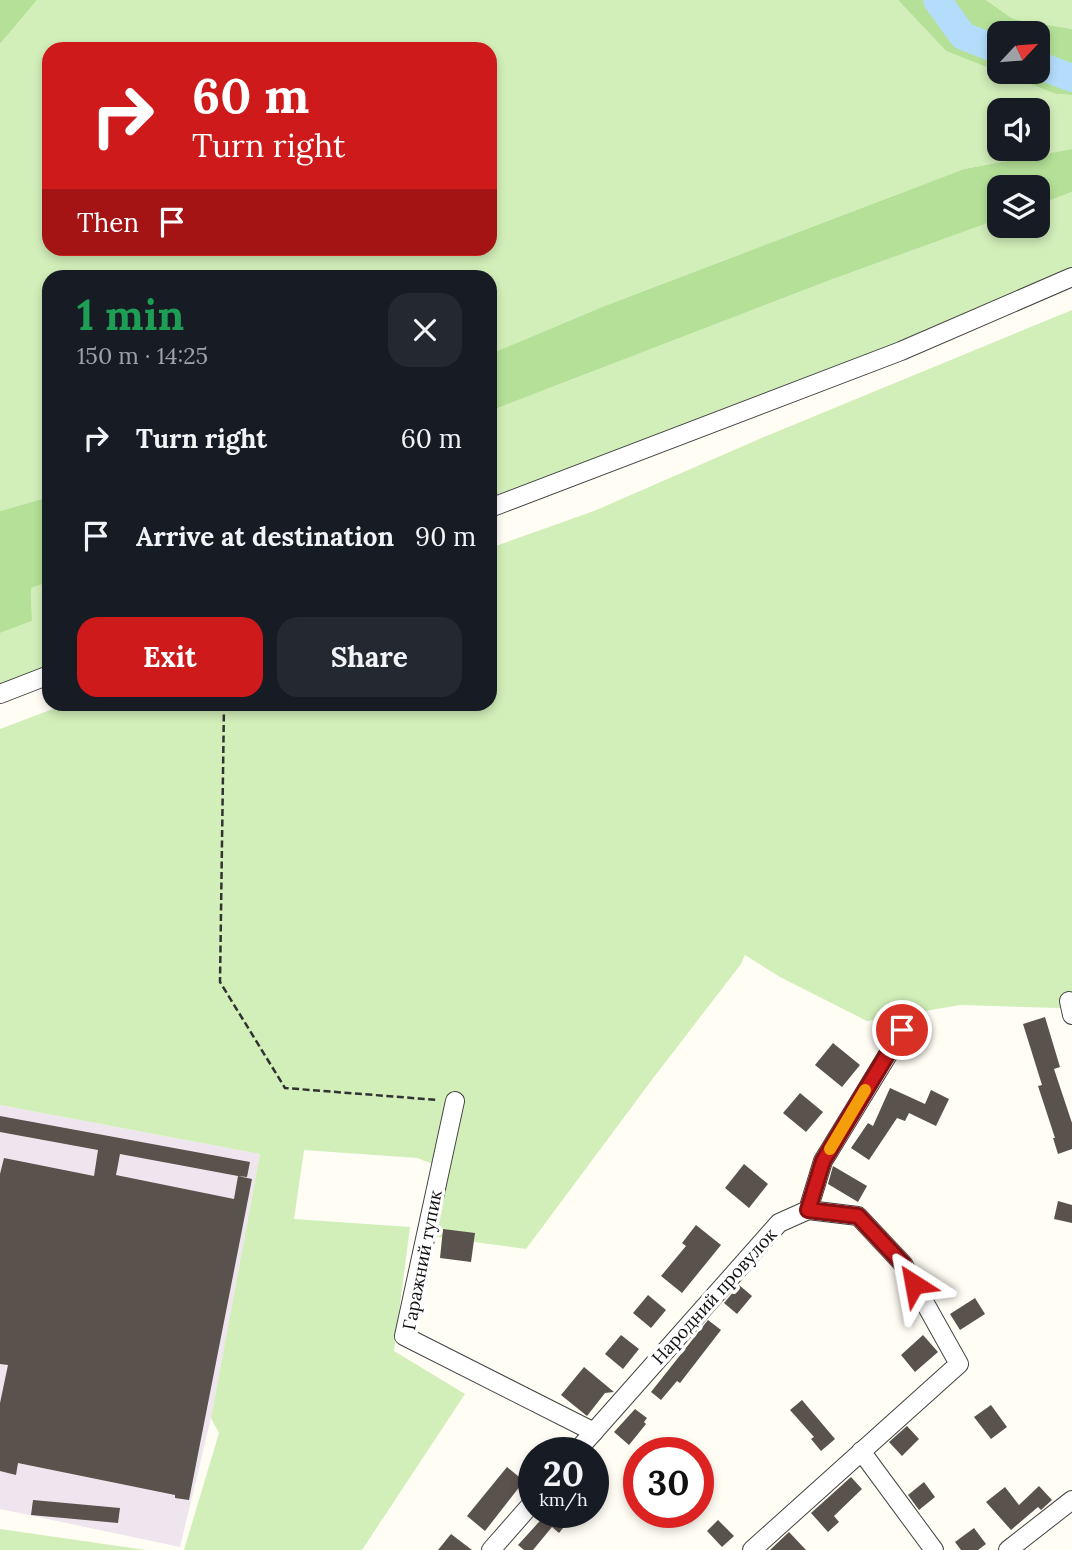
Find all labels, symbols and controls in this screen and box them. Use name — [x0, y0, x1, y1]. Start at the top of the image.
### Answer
north arrow — [987, 21, 1050, 84]
map controls — [987, 21, 1050, 238]
text: 60 m — [192, 64, 309, 126]
icon: right — [77, 70, 168, 161]
button: sound — [987, 98, 1050, 161]
text: Turn right — [192, 125, 345, 166]
button: layers — [987, 175, 1050, 238]
icon: arrive — [153, 203, 191, 241]
text: Then — [77, 206, 139, 239]
text: 1 min — [77, 288, 184, 342]
button: close — [388, 293, 462, 367]
text: 150 m · 14:25 — [77, 341, 208, 370]
icon: right — [77, 419, 115, 457]
text: Turn right — [136, 422, 267, 455]
text: 60 m — [401, 422, 462, 455]
icon: arrive — [77, 517, 115, 555]
text: Arrive at destination — [136, 520, 394, 553]
text: 90 m — [415, 520, 476, 553]
button: Exit — [77, 617, 263, 697]
button: Share — [277, 617, 462, 697]
pin — [872, 1000, 932, 1060]
icon: arrive — [883, 1011, 921, 1049]
street label: Гаражний тупик — [397, 1188, 447, 1332]
street label: Народний провулок — [647, 1223, 782, 1369]
position arrow — [877, 1247, 951, 1321]
speed limit sign: 30 — [623, 1437, 714, 1528]
text: 20 — [543, 1451, 584, 1496]
text: km/h — [539, 1488, 588, 1511]

